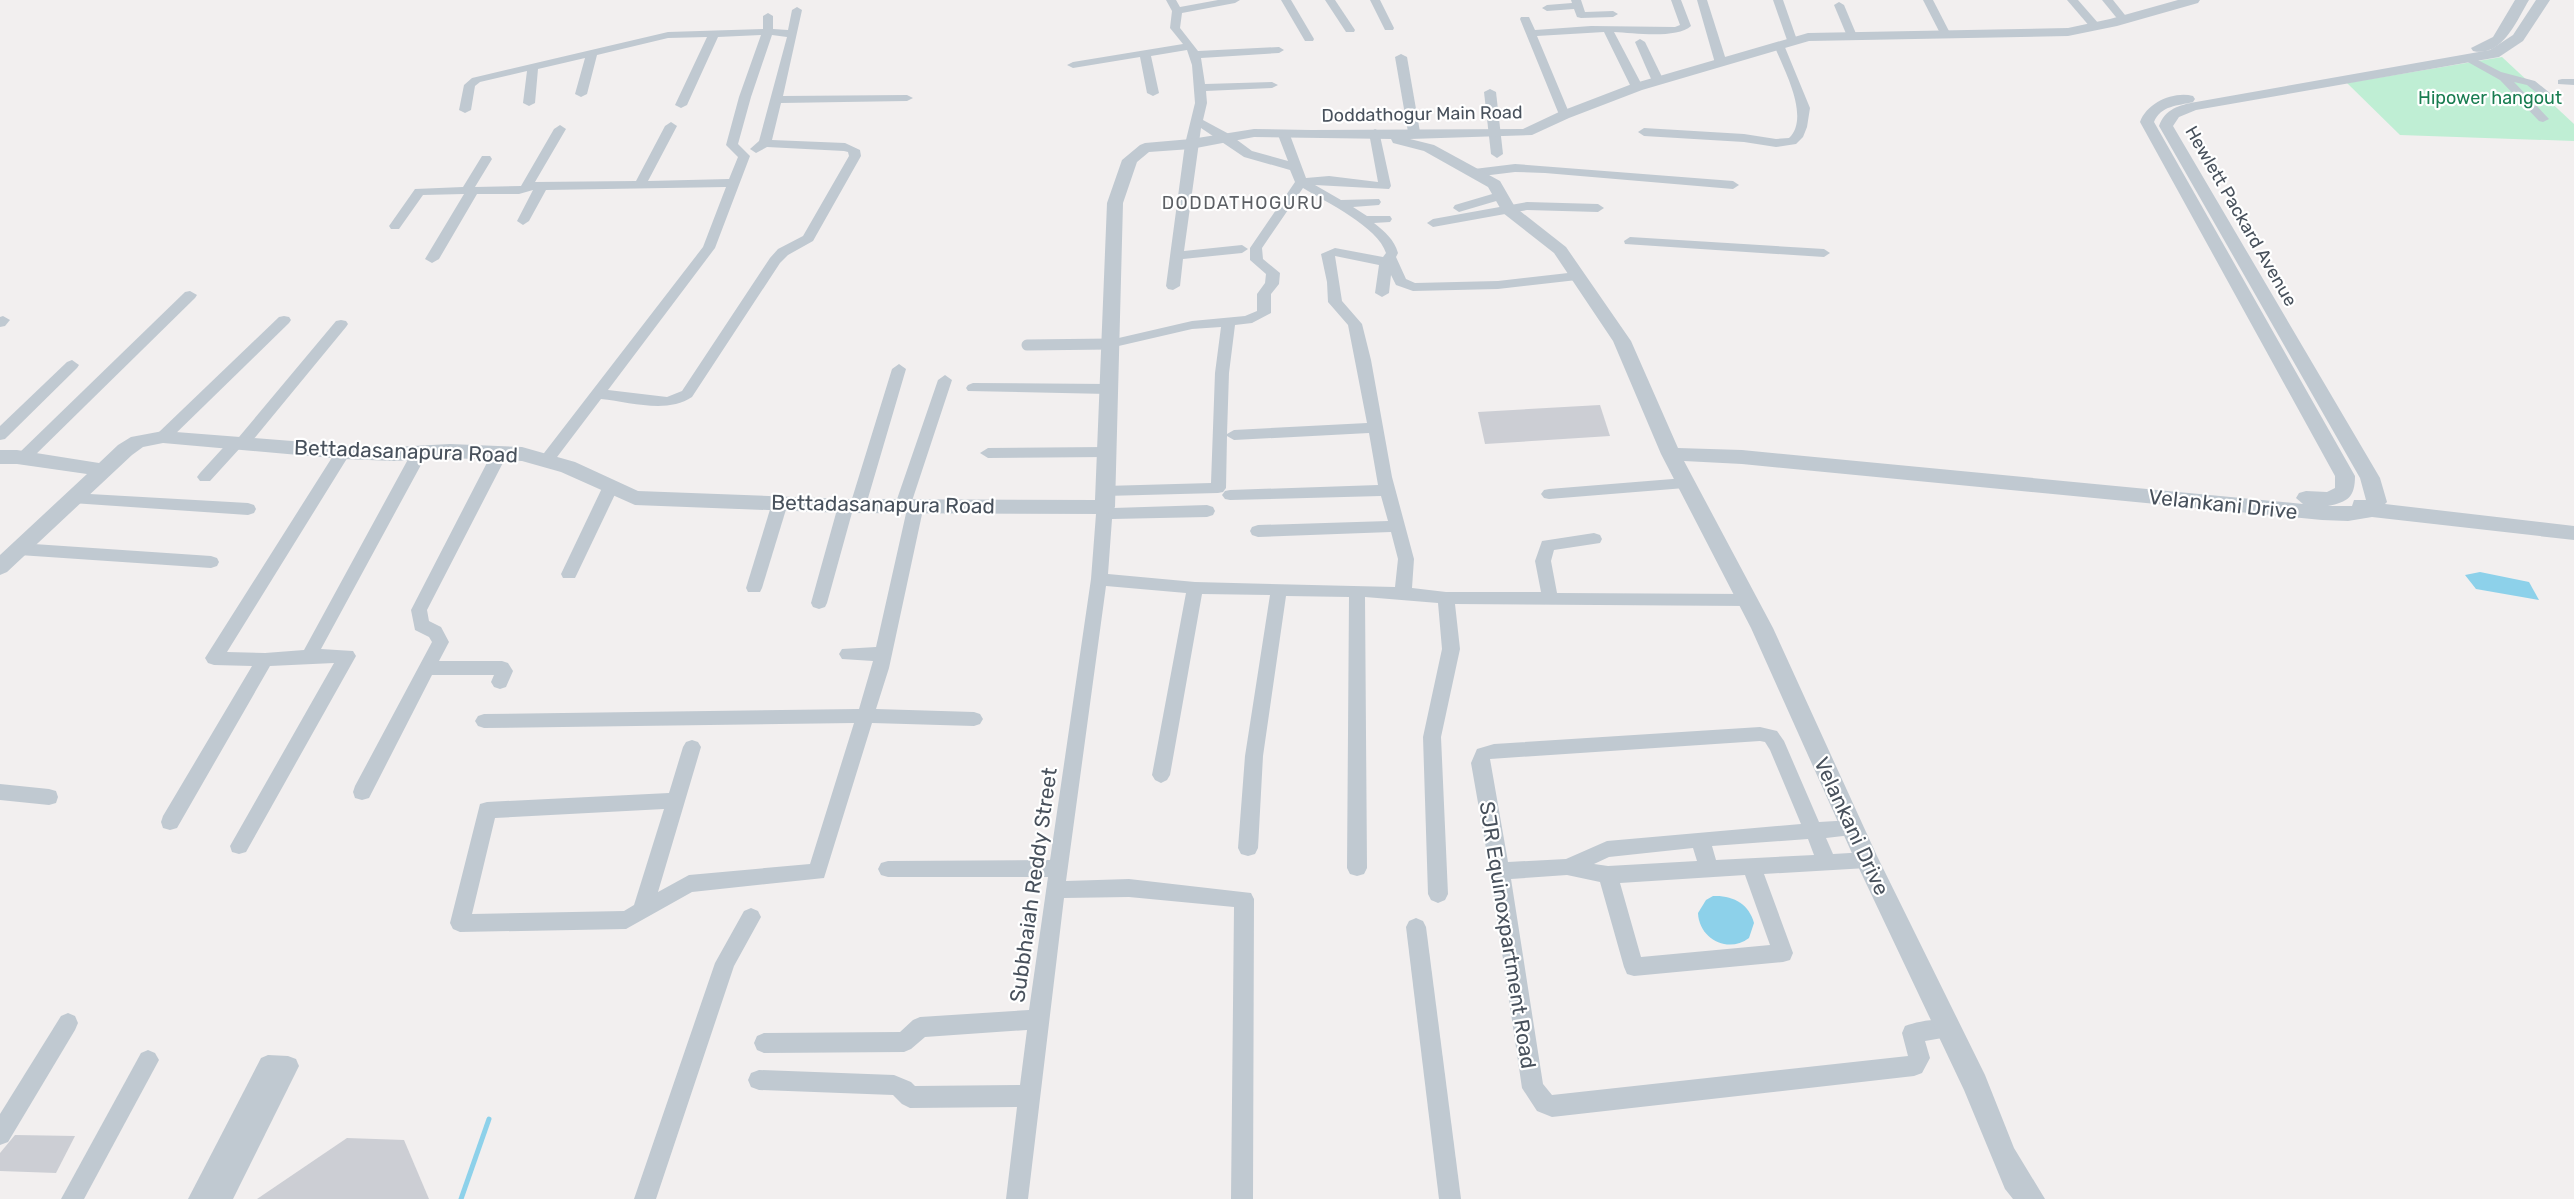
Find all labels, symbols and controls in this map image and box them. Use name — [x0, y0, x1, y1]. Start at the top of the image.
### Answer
park label: Hipower hangout — [2418, 87, 2562, 109]
street label: Doddathogur Main Road — [1321, 101, 1523, 127]
street label: Hewlett Packard Avenue — [2180, 122, 2302, 310]
district label: DODDATHOGURU — [1162, 192, 1324, 214]
street label: Bettadasanapura Road — [294, 435, 518, 467]
street label: Velankani Drive — [2147, 484, 2299, 524]
street label: Bettadasanapura Road — [771, 490, 995, 518]
street label: Velankani Drive — [1809, 753, 1895, 899]
street label: Subbhaiah Reddy Street — [1004, 766, 1062, 1004]
street label: SJR Equinoxpartment Road — [1475, 800, 1541, 1070]

